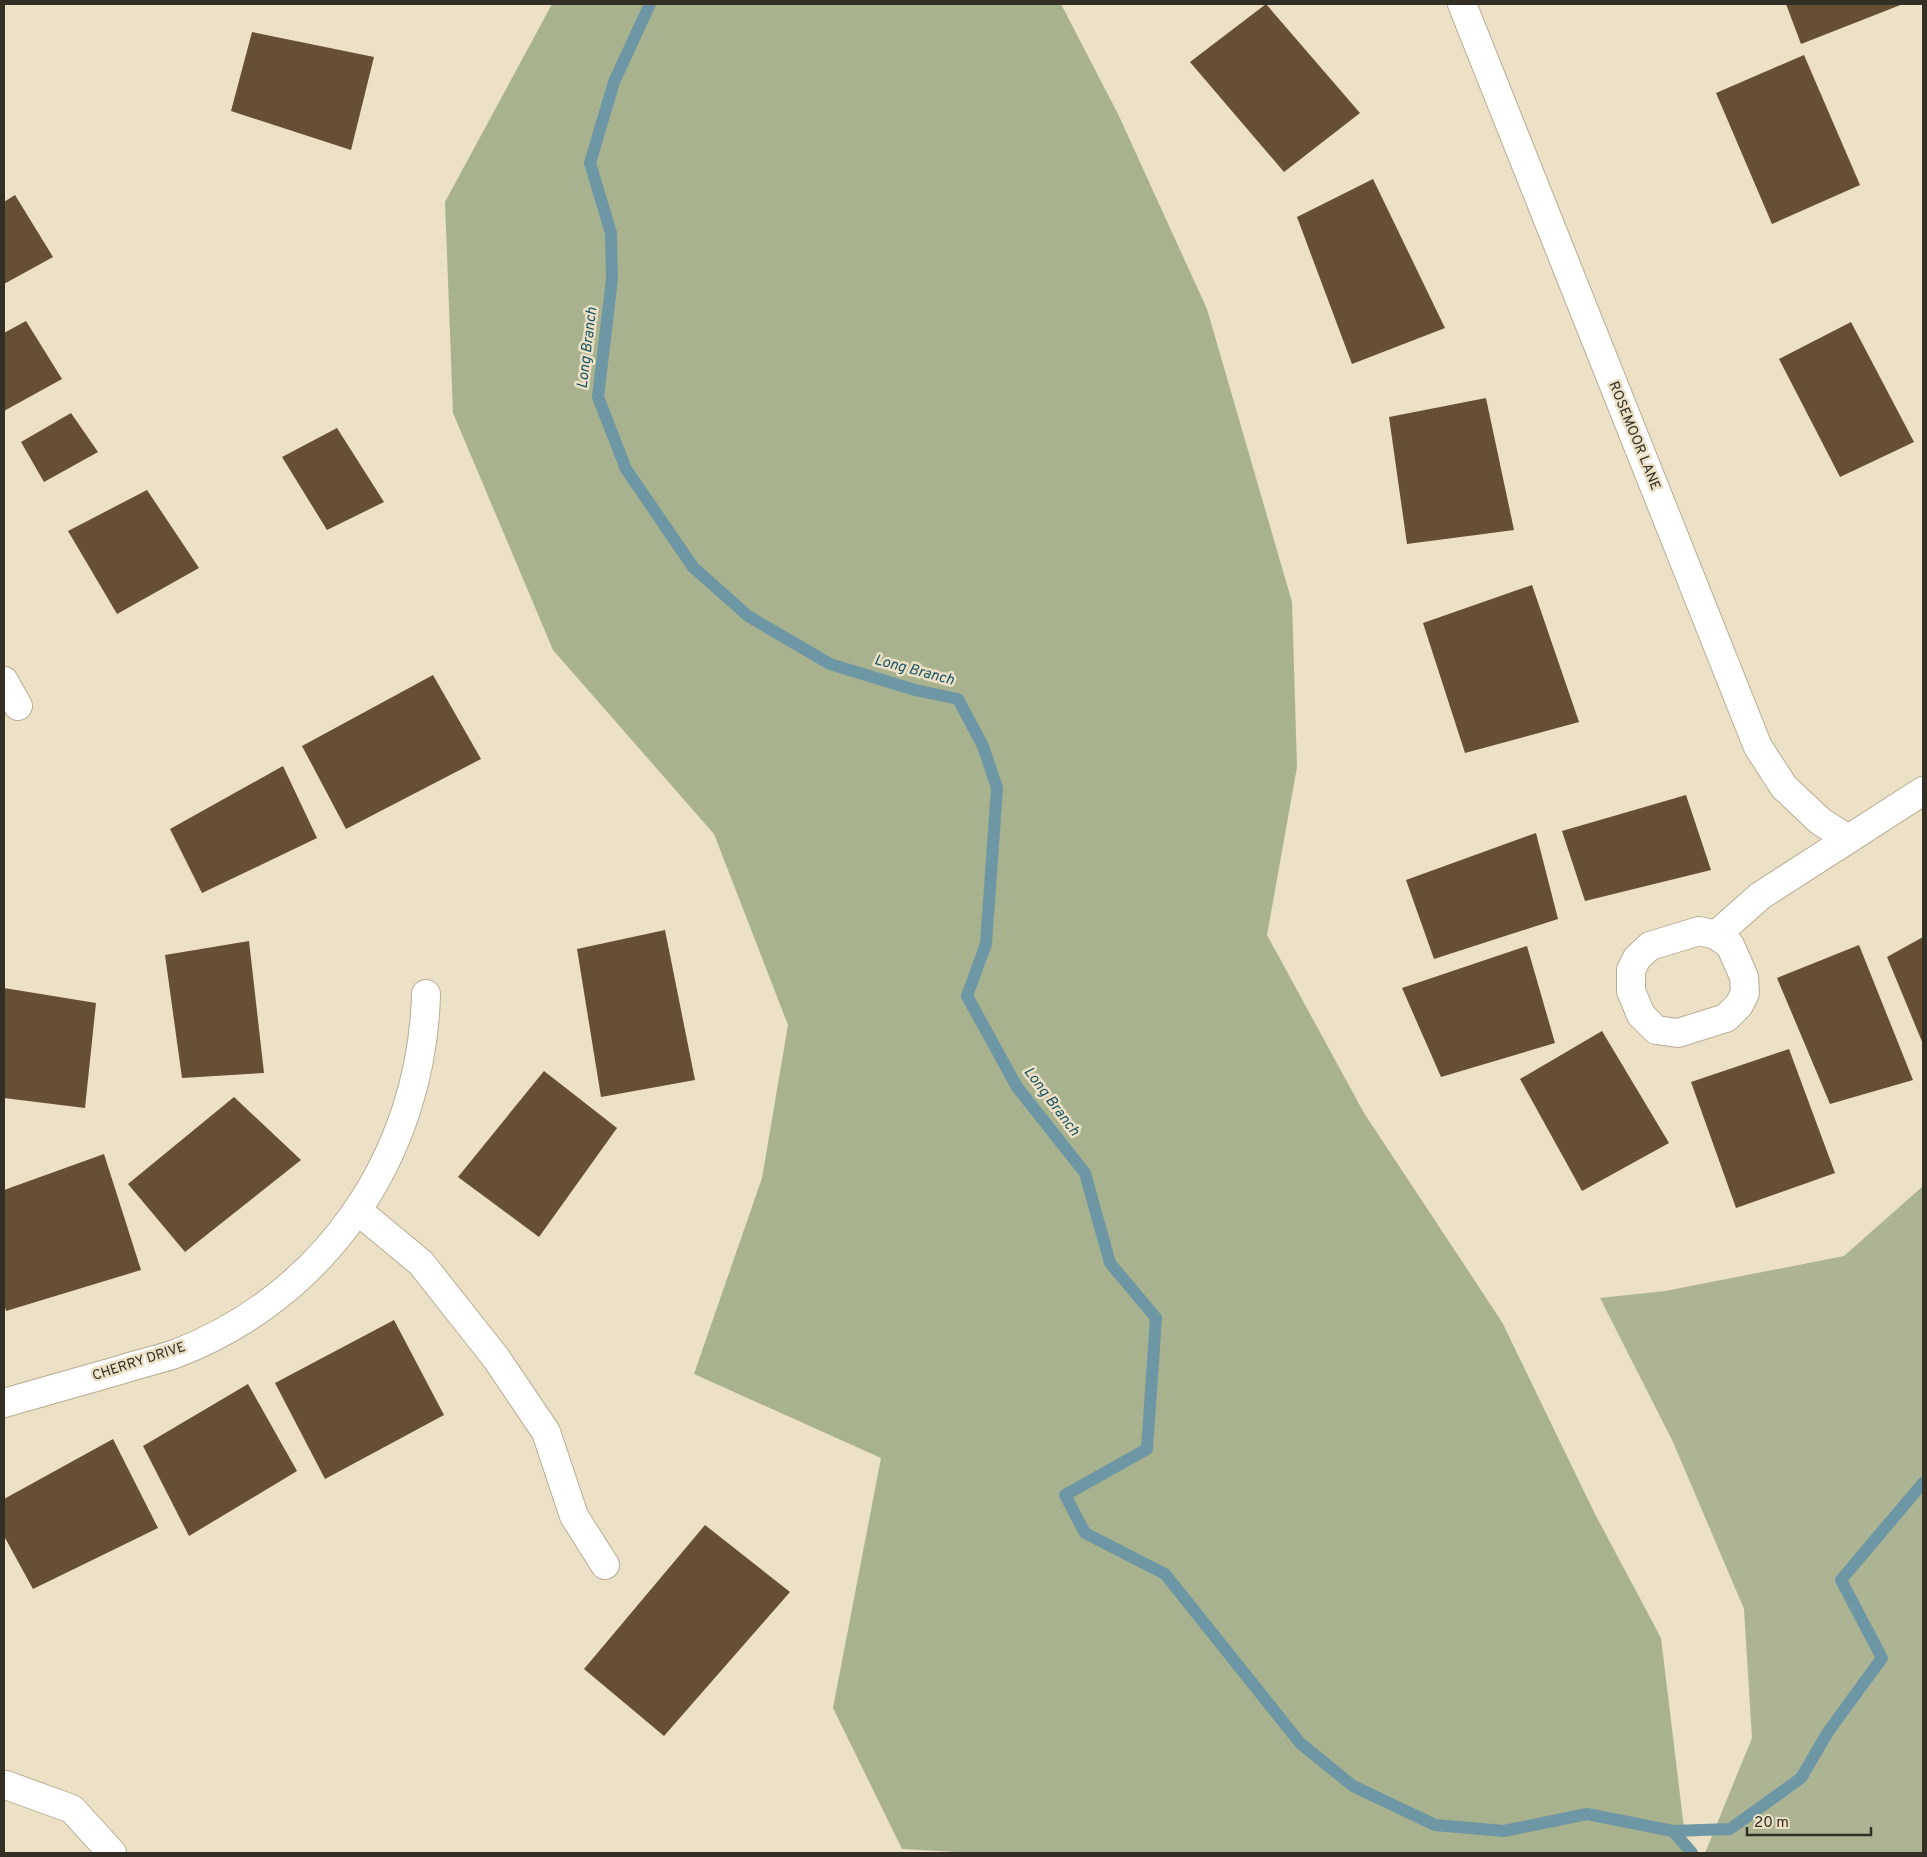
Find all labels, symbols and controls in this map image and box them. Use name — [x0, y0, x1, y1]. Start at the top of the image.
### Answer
water label: Long Branch — [574, 306, 602, 390]
street label: ROSEMOOR LANE — [1604, 379, 1664, 493]
water label: Long Branch — [872, 651, 956, 691]
water label: Long Branch — [1019, 1064, 1083, 1140]
street label: CHERRY DRIVE — [90, 1339, 188, 1385]
scale bar — [1747, 1804, 1871, 1836]
text: 20 m — [1754, 1814, 1789, 1833]

